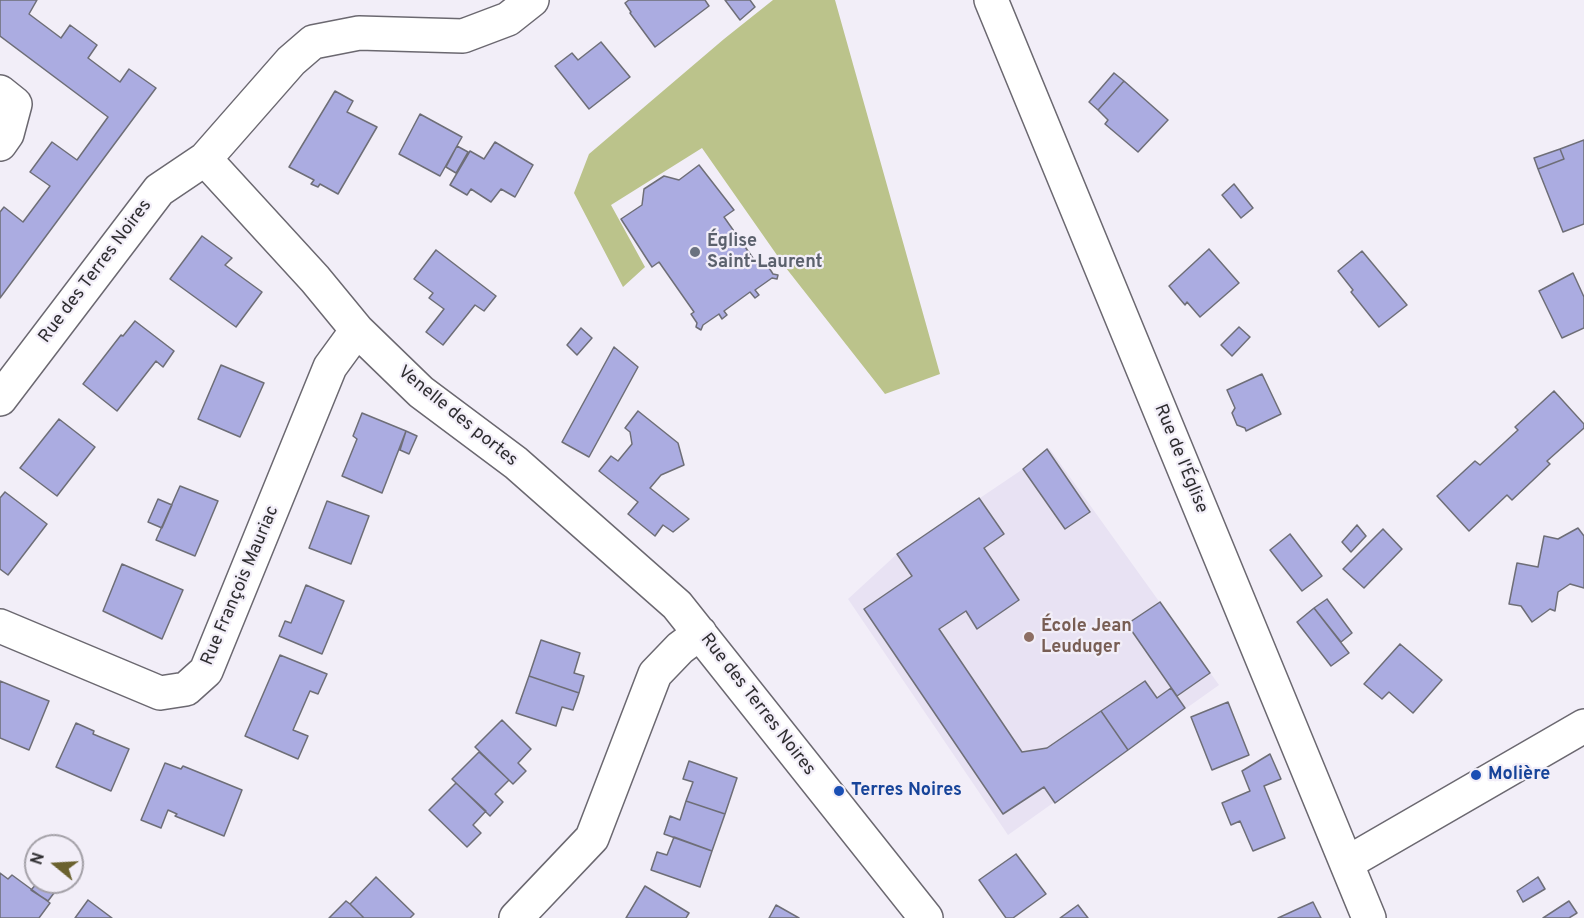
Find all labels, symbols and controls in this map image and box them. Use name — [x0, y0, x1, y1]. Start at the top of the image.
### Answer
street label: Rue des Terres Noires — [35, 196, 157, 348]
place label: Église Saint-Laurent — [707, 231, 823, 274]
marker: Église Saint-Laurent — [688, 245, 702, 259]
street label: Venelle des portes — [393, 362, 521, 472]
street label: Rue de l'Église — [1148, 401, 1212, 517]
street label: Rue François Mauriac — [198, 503, 284, 669]
place label: École Jean Leuduger — [1041, 616, 1132, 658]
street label: Rue des Terres Noires — [695, 630, 819, 780]
marker: École Jean Leuduger — [1022, 630, 1036, 644]
place label: Molière — [1488, 764, 1550, 786]
marker: Molière — [1469, 768, 1483, 782]
place label: Terres Noires — [851, 780, 962, 802]
marker: Terres Noires — [832, 784, 846, 798]
north arrow — [24, 834, 84, 894]
text: N — [27, 850, 50, 868]

